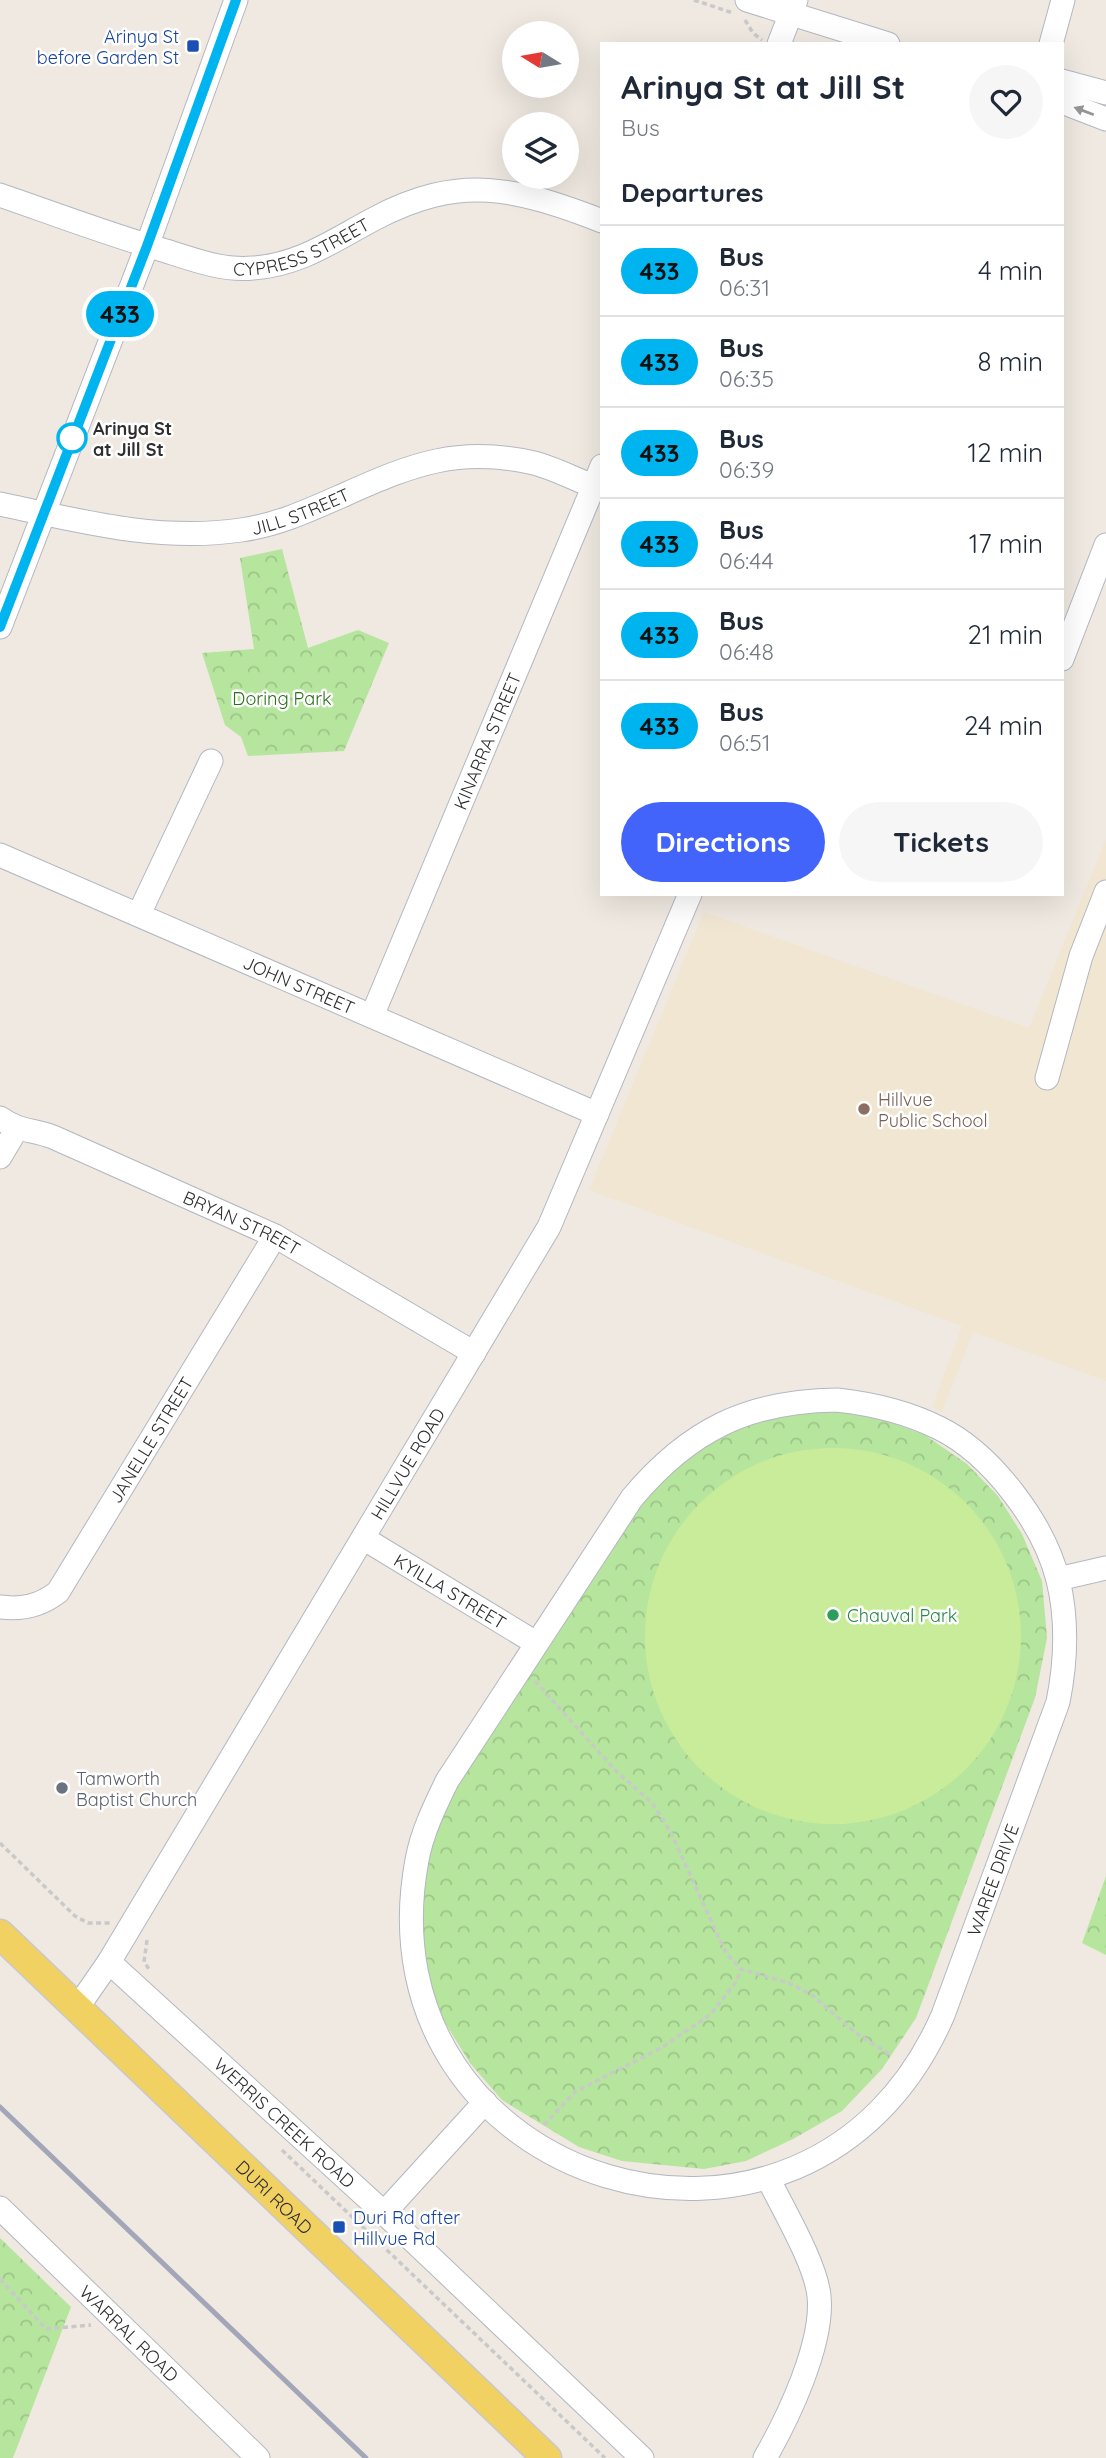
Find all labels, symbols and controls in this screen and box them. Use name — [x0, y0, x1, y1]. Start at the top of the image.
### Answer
north arrow — [502, 21, 579, 98]
map controls — [502, 21, 579, 189]
place label: Arinya St before Garden St — [37, 25, 179, 69]
marker: Arinya St before Garden St — [185, 38, 201, 54]
button: heart — [969, 65, 1043, 139]
text: Arinya St at Jill St — [621, 66, 905, 107]
one-way arrow — [1074, 105, 1095, 116]
button: layers — [502, 112, 579, 189]
text: Bus — [621, 113, 660, 142]
text: Departures — [621, 176, 764, 209]
street label: CYPRESS STREET — [233, 212, 373, 280]
text: Bus — [719, 240, 764, 273]
text: 4 min — [978, 254, 1043, 287]
text: 433 — [640, 256, 679, 286]
text: 06:31 — [719, 273, 770, 302]
line badge: 433 — [80, 291, 160, 337]
text: 433 — [100, 299, 140, 329]
text: Bus — [719, 331, 764, 364]
text: 8 min — [978, 345, 1043, 378]
text: 433 — [640, 347, 679, 377]
text: 06:35 — [719, 364, 774, 393]
place label: Arinya St at Jill St — [93, 417, 172, 461]
text: Bus — [719, 422, 764, 455]
marker: Arinya St at Jill St — [57, 423, 87, 453]
text: 12 min — [968, 436, 1043, 469]
text: 433 — [640, 438, 679, 468]
text: 06:39 — [719, 455, 774, 484]
street label: JILL STREET — [249, 482, 353, 540]
text: Bus — [719, 513, 764, 546]
text: 17 min — [969, 527, 1043, 560]
text: 433 — [640, 529, 679, 559]
text: 06:44 — [719, 546, 774, 575]
text: Bus — [719, 604, 764, 637]
text: 21 min — [968, 618, 1043, 651]
text: 433 — [640, 620, 679, 650]
text: 06:48 — [719, 637, 774, 666]
street label: KINARRA STREET — [448, 669, 526, 813]
park label: Doring Park — [232, 687, 332, 710]
text: Bus — [719, 695, 764, 728]
text: 24 min — [964, 709, 1043, 742]
text: 433 — [640, 711, 679, 741]
text: 06:51 — [719, 728, 770, 757]
button: Directions — [621, 802, 825, 882]
button: Tickets — [839, 802, 1043, 882]
street label: JOHN STREET — [240, 950, 359, 1019]
place label: Hillvue Public School — [878, 1088, 988, 1132]
marker: Hillvue Public School — [856, 1101, 872, 1117]
street label: BRYAN STREET — [180, 1185, 305, 1260]
street label: JANELLE STREET — [104, 1372, 198, 1507]
street label: HILLVUE ROAD — [365, 1404, 450, 1523]
street label: KYILLA STREET — [390, 1548, 511, 1634]
place label: Chauval Park — [847, 1604, 958, 1627]
marker: Chauval Park — [825, 1607, 841, 1623]
place label: Tamworth Baptist Church — [76, 1767, 197, 1811]
marker: Tamworth Baptist Church — [54, 1780, 70, 1796]
street label: WAREE DRIVE — [962, 1821, 1024, 1939]
street label: WERRIS CREEK ROAD — [209, 2052, 360, 2193]
street label: DURI ROAD — [231, 2155, 318, 2239]
place label: Duri Rd after Hillvue Rd — [353, 2206, 460, 2250]
marker: Duri Rd after Hillvue Rd — [331, 2219, 347, 2235]
street label: WARRAL ROAD — [75, 2280, 184, 2386]

